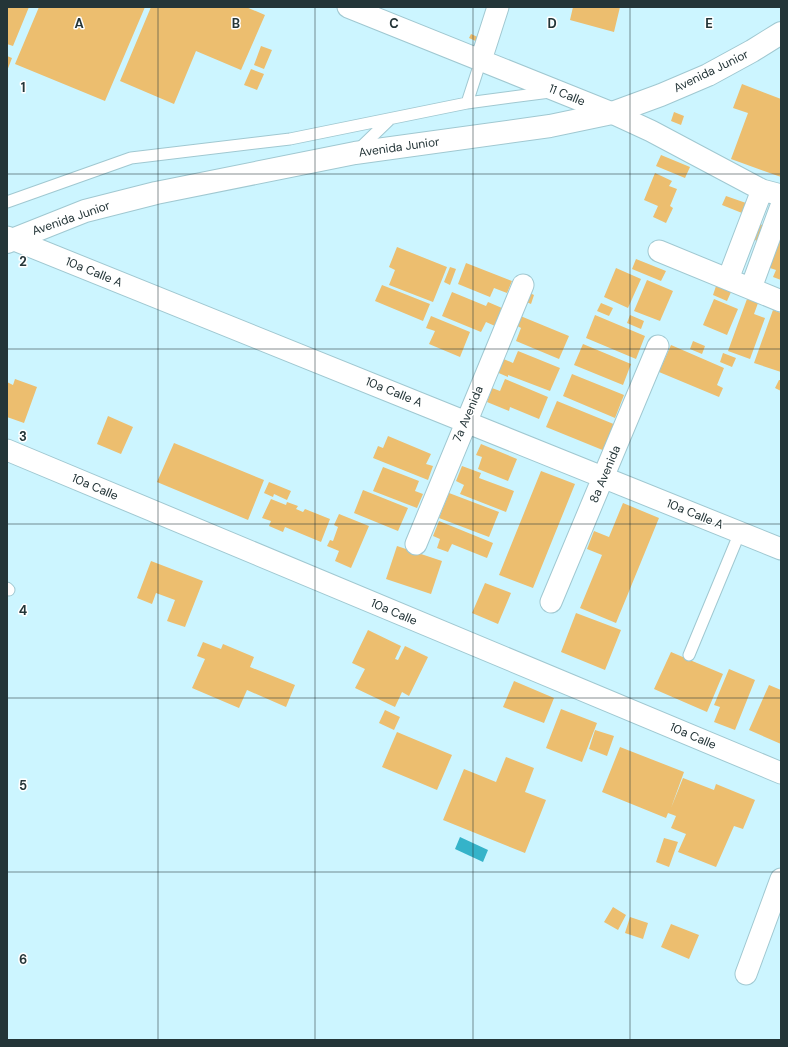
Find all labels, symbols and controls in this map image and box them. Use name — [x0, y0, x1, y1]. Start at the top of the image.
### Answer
text: A — [74, 15, 84, 32]
text: B — [232, 15, 240, 32]
text: C — [389, 15, 399, 32]
text: D — [547, 15, 557, 32]
text: E — [705, 15, 713, 32]
street label: Avenida Junior — [671, 46, 752, 96]
text: 1 — [21, 79, 25, 96]
street label: 11 Calle — [546, 80, 588, 110]
street label: Avenida Junior — [358, 133, 441, 161]
street label: Avenida Junior — [30, 197, 113, 239]
text: 2 — [19, 253, 27, 270]
street label: 10a Calle A — [63, 253, 125, 291]
street label: 10a Calle A — [363, 373, 425, 411]
street label: 7a Avenida — [449, 383, 487, 445]
text: 3 — [19, 428, 27, 445]
street label: 8a Avenida — [586, 443, 624, 505]
street label: 10a Calle — [69, 470, 121, 504]
street label: 10a Calle A — [664, 495, 726, 533]
street label: 10a Calle — [368, 595, 420, 629]
text: 4 — [19, 602, 27, 619]
street label: 10a Calle — [667, 719, 719, 753]
text: 5 — [19, 777, 27, 794]
text: 6 — [19, 951, 27, 968]

